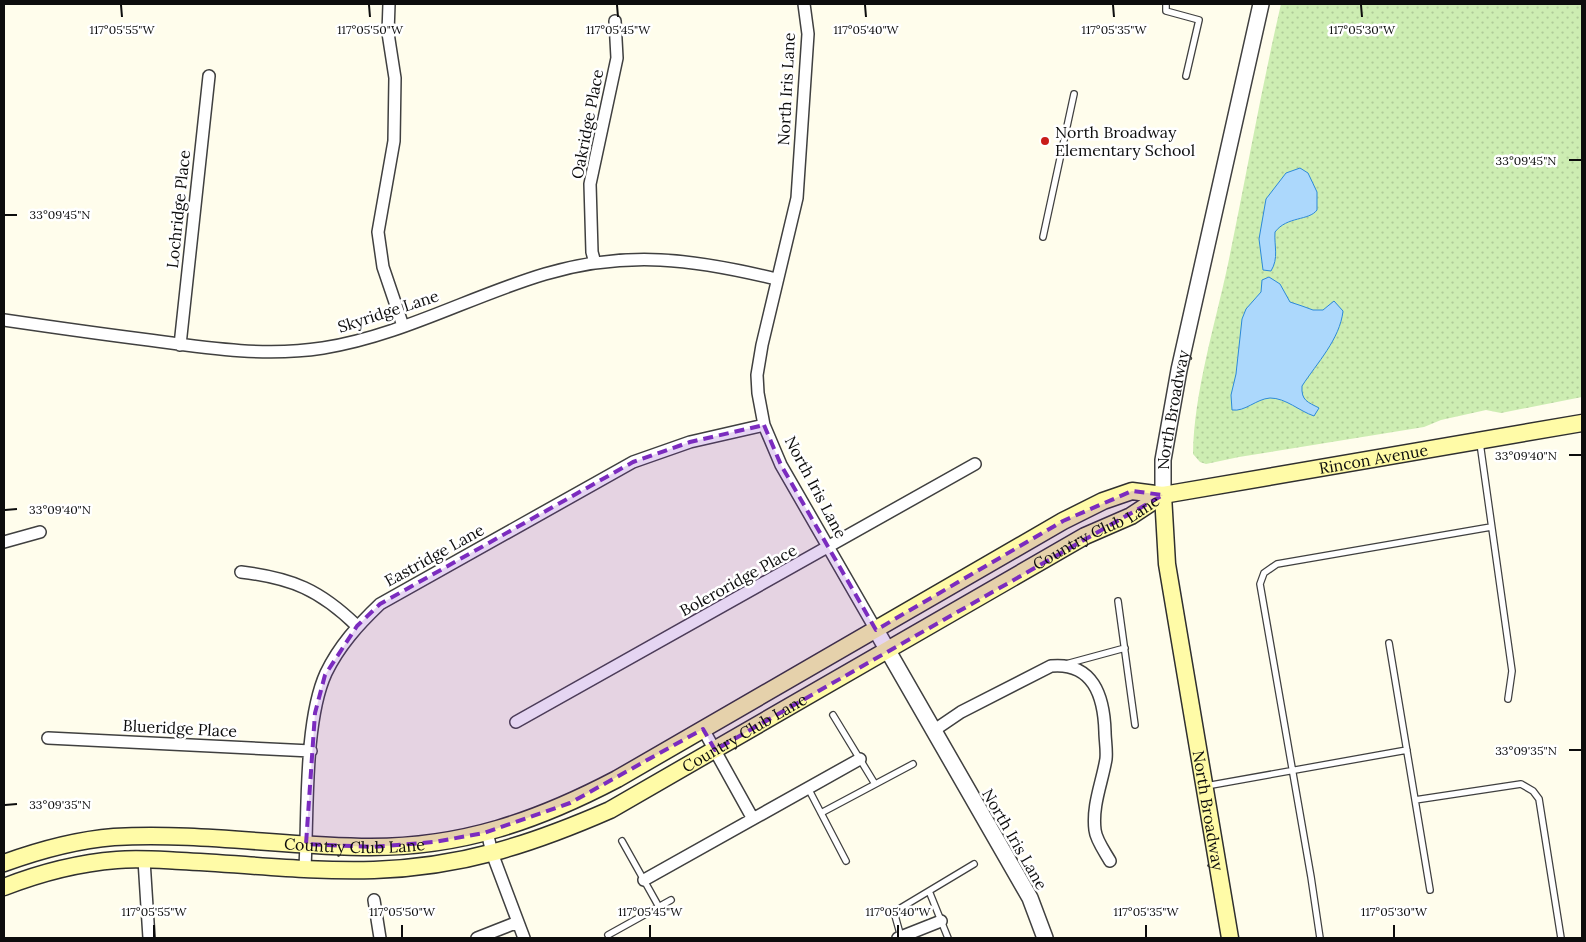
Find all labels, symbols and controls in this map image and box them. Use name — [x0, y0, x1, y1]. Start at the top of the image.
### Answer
text: 117°05'55"W — [90, 22, 155, 37]
text: 117°05'50"W — [337, 22, 404, 37]
text: 117°05'45"W — [586, 22, 651, 37]
text: 117°05'40"W — [833, 22, 900, 37]
text: 117°05'35"W — [1082, 22, 1148, 37]
text: 117°05'30"W — [1329, 22, 1396, 37]
street label: North Iris Lane — [773, 32, 799, 146]
street label: Oakridge Place — [567, 67, 608, 181]
place label: North Broadway Elementary School — [1055, 122, 1195, 160]
marker: North Broadway Elementary School — [1039, 135, 1051, 147]
street label: Lochridge Place — [162, 149, 194, 269]
text: 33°09'45"N — [1496, 153, 1556, 168]
text: 33°09'45"N — [30, 207, 90, 222]
street label: Skyridge Lane — [335, 285, 441, 337]
street label: North Broadway — [1153, 347, 1193, 470]
street label: North Iris Lane — [781, 432, 851, 542]
street label: Rincon Avenue — [1317, 440, 1430, 478]
text: 33°09'40"N — [1495, 448, 1557, 463]
street label: Country Club Lane — [1029, 490, 1163, 574]
text: 33°09'40"N — [29, 502, 91, 517]
street label: Eastridge Lane — [381, 519, 488, 591]
street label: Boleroridge Place — [676, 539, 800, 620]
street label: Country Club Lane — [678, 689, 810, 776]
street label: Blueridge Place — [122, 715, 238, 741]
text: 33°09'35"N — [1495, 743, 1557, 758]
street label: North Broadway — [1189, 749, 1229, 873]
street label: North Iris Lane — [978, 785, 1052, 893]
text: 33°09'35"N — [29, 797, 91, 812]
street label: Country Club Lane — [283, 833, 426, 857]
text: 117°05'55"W — [122, 904, 187, 919]
text: 117°05'50"W — [369, 904, 436, 919]
text: 117°05'45"W — [618, 904, 683, 919]
text: 117°05'40"W — [865, 904, 932, 919]
text: 117°05'35"W — [1114, 904, 1180, 919]
text: 117°05'30"W — [1361, 904, 1428, 919]

